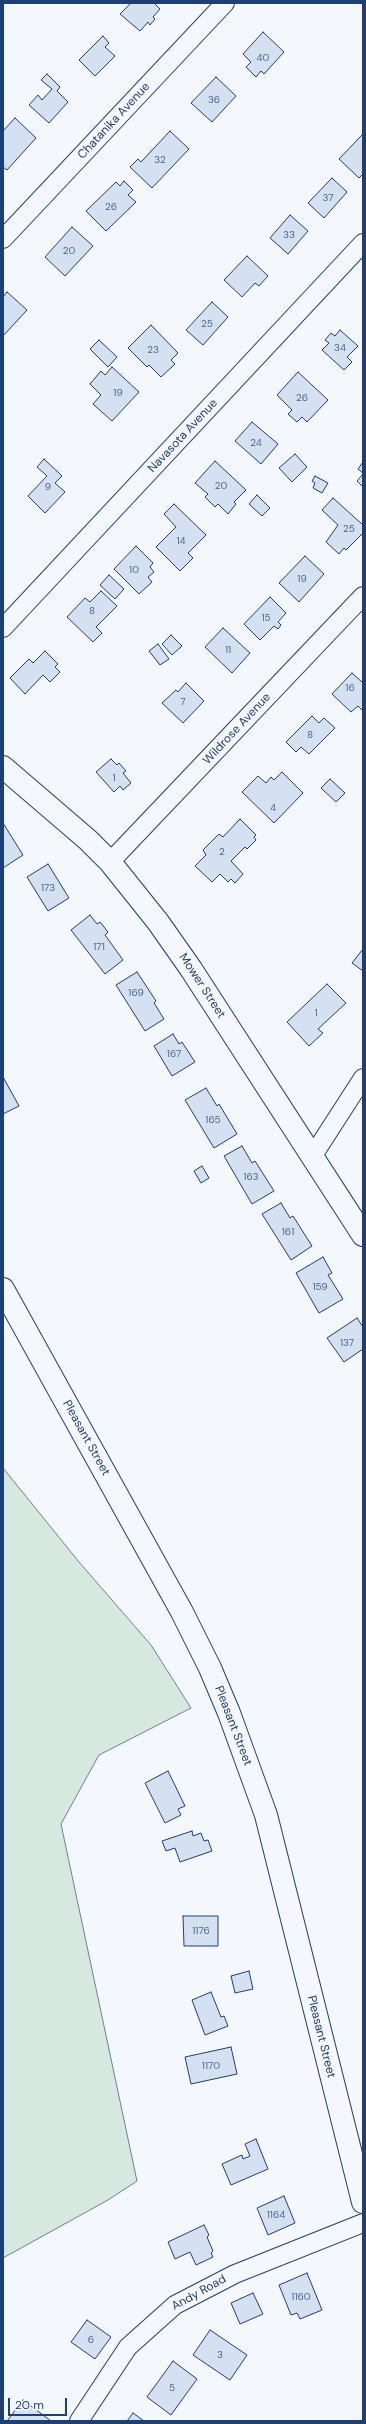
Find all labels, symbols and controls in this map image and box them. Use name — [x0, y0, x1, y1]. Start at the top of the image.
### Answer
house number: 40 — [257, 52, 269, 64]
street label: Chatanika Avenue — [75, 80, 153, 162]
house number: 36 — [208, 94, 220, 106]
house number: 32 — [154, 154, 166, 166]
house number: 37 — [322, 192, 334, 204]
house number: 26 — [105, 201, 117, 213]
house number: 33 — [283, 229, 295, 241]
house number: 20 — [63, 245, 75, 257]
house number: 25 — [201, 318, 213, 330]
house number: 34 — [334, 342, 346, 354]
house number: 23 — [147, 344, 159, 356]
house number: 19 — [113, 387, 123, 399]
house number: 26 — [296, 392, 308, 404]
street label: Navasota Avenue — [145, 396, 221, 476]
house number: 24 — [250, 437, 262, 449]
house number: 20 — [215, 480, 227, 492]
house number: 9 — [45, 481, 51, 493]
house number: 25 — [343, 523, 355, 535]
house number: 14 — [176, 535, 186, 547]
house number: 10 — [129, 564, 139, 576]
house number: 19 — [297, 573, 307, 585]
house number: 8 — [89, 605, 95, 617]
house number: 15 — [261, 612, 271, 624]
house number: 11 — [225, 644, 231, 656]
house number: 16 — [345, 682, 355, 694]
street label: Wildrose Avenue — [200, 690, 274, 768]
house number: 7 — [180, 696, 186, 708]
house number: 8 — [307, 729, 313, 741]
house number: 1 — [112, 772, 116, 784]
house number: 4 — [270, 802, 276, 814]
house number: 2 — [219, 846, 225, 858]
house number: 173 — [41, 882, 55, 894]
house number: 171 — [93, 941, 105, 953]
street label: Mower Street — [176, 951, 228, 1021]
house number: 169 — [128, 987, 144, 999]
house number: 1 — [314, 1007, 318, 1019]
house number: 167 — [167, 1048, 181, 1060]
house number: 165 — [205, 1114, 221, 1126]
house number: 163 — [243, 1171, 259, 1183]
house number: 161 — [282, 1226, 294, 1238]
house number: 159 — [312, 1281, 328, 1293]
house number: 137 — [340, 1337, 354, 1349]
street label: Pleasant Street — [59, 1398, 113, 1478]
street label: Pleasant Street — [211, 1684, 255, 1768]
house number: 1176 — [192, 1925, 210, 1937]
street label: Pleasant Street — [304, 1994, 338, 2080]
house number: 1170 — [202, 2060, 220, 2072]
house number: 1164 — [267, 2209, 285, 2221]
street label: Andy Road — [169, 2272, 229, 2314]
house number: 1160 — [291, 2291, 311, 2303]
house number: 6 — [88, 2334, 94, 2346]
house number: 3 — [217, 2349, 223, 2361]
house number: 5 — [169, 2382, 175, 2394]
scale bar — [10, 2390, 69, 2416]
text: 20 m — [15, 2397, 44, 2413]

